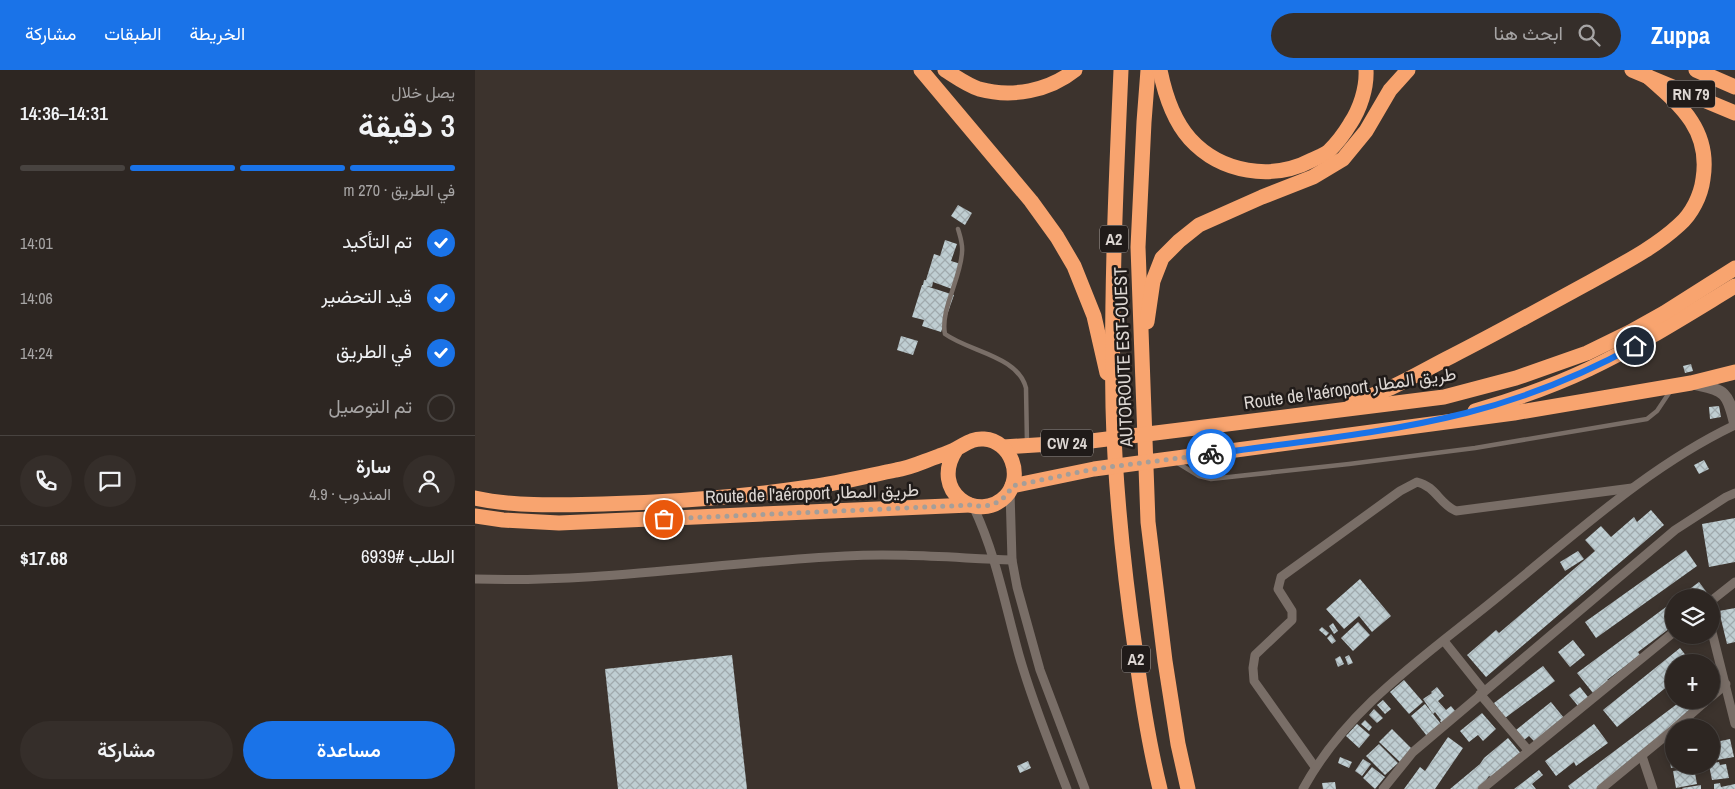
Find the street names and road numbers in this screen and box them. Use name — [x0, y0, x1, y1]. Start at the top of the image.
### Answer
road number: RN 79 — [1667, 80, 1715, 108]
road number: A2 — [1100, 226, 1128, 252]
street label: AUTOROUTE EST-OUEST — [1107, 267, 1139, 448]
street label: Route de l'aéroport طريق المطار — [1242, 361, 1458, 415]
road number: CW 24 — [1041, 429, 1093, 456]
street label: Route de l'aéroport طريق المطار — [705, 477, 919, 509]
road number: A2 — [1122, 646, 1150, 672]

